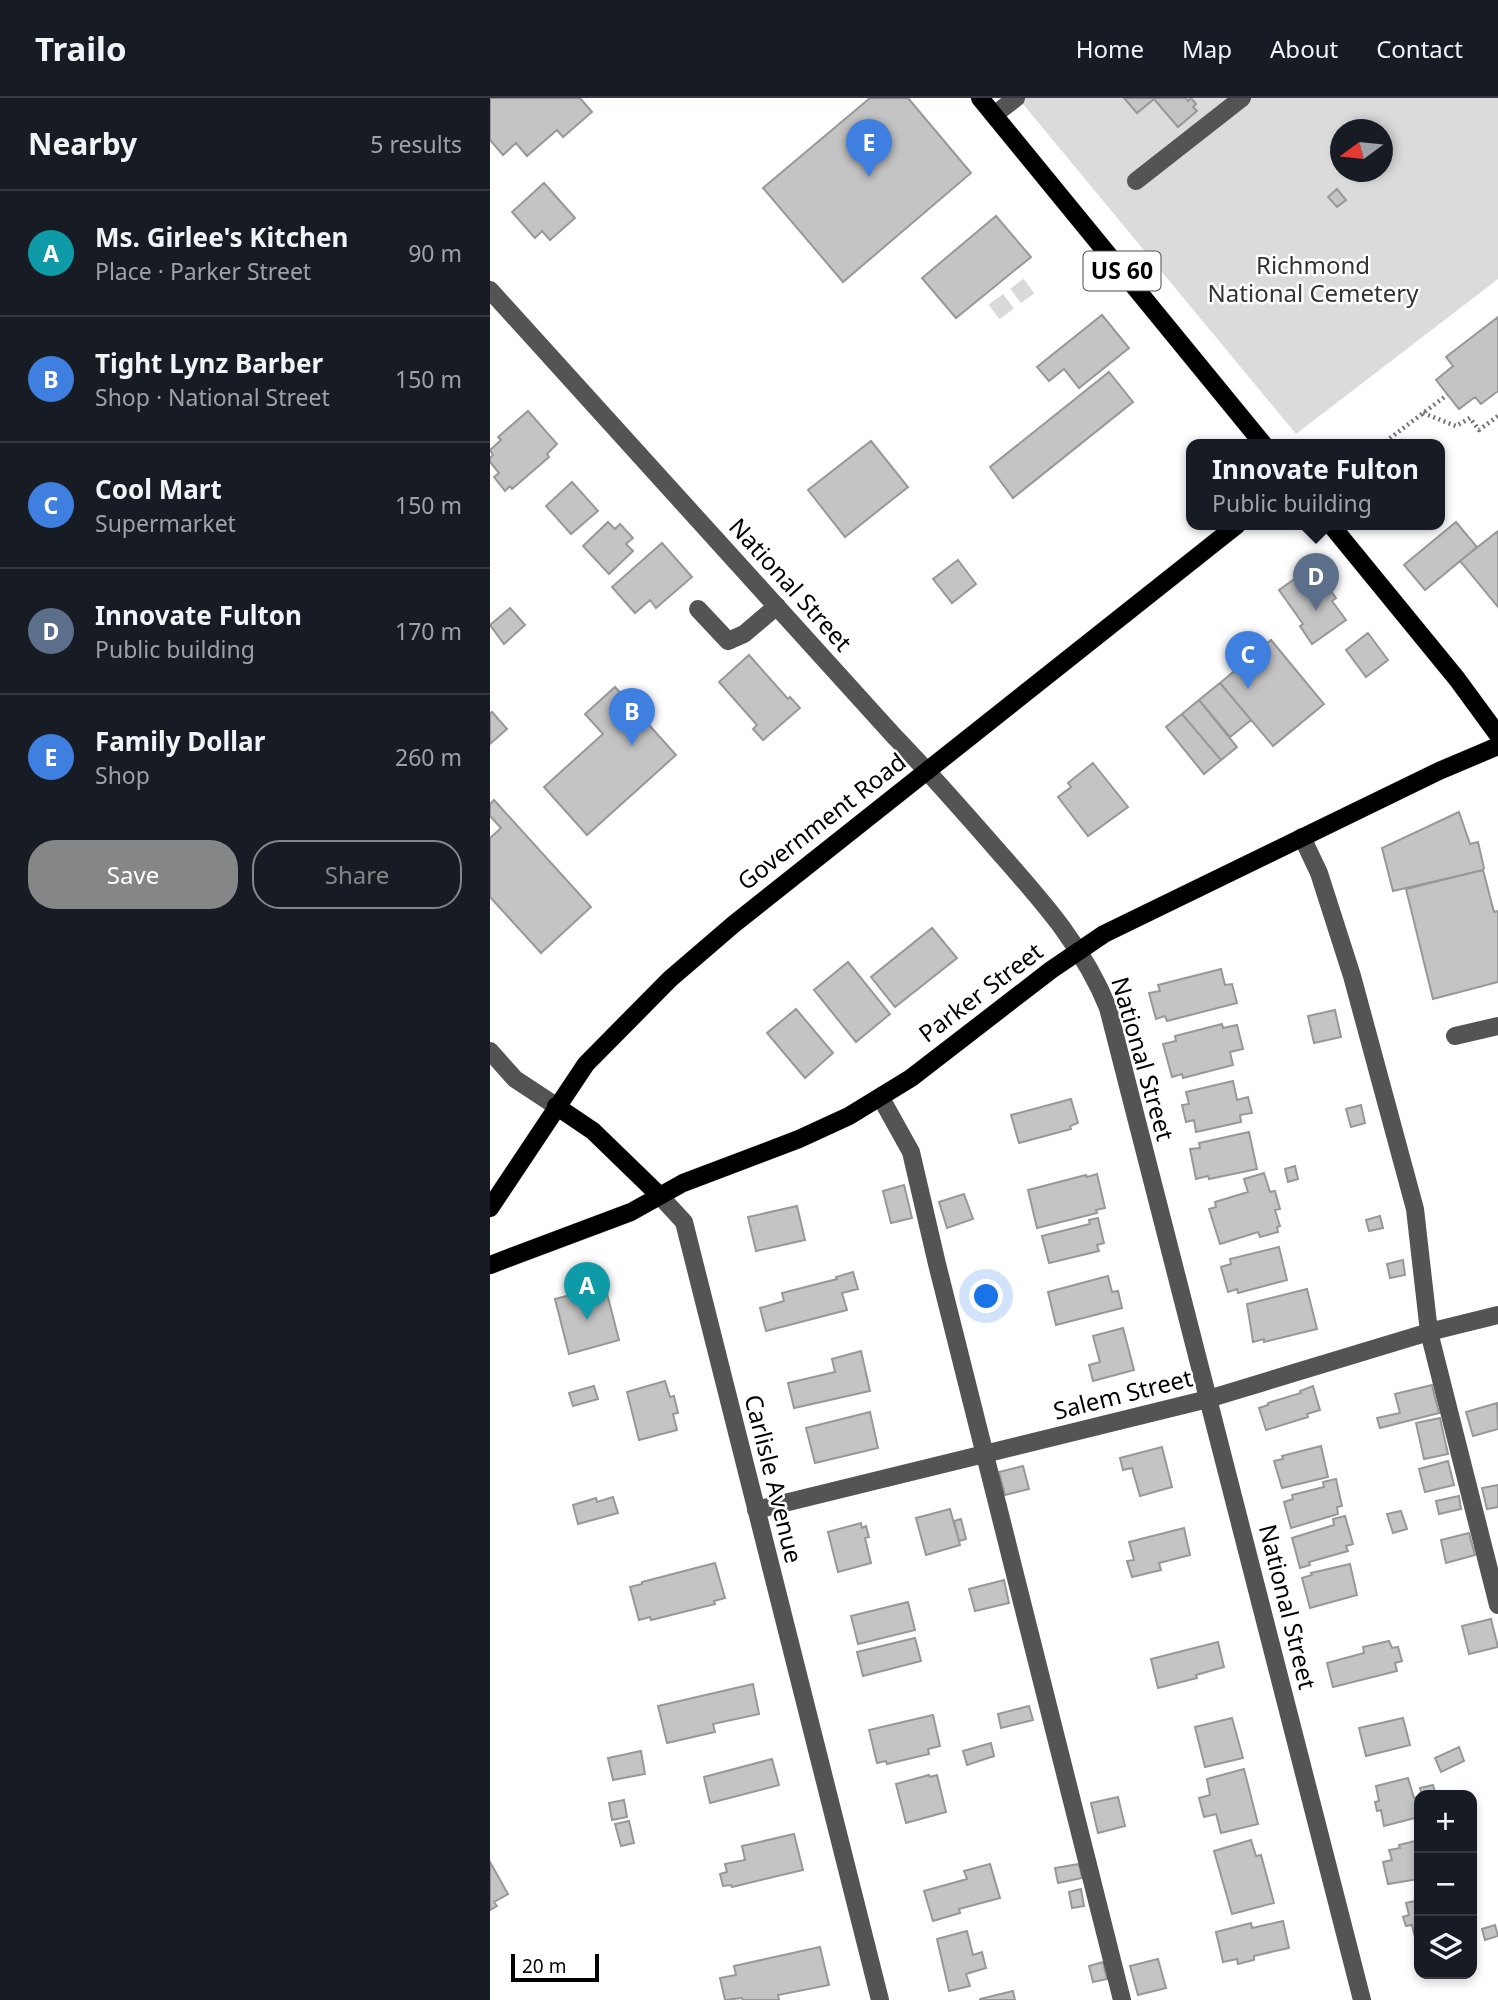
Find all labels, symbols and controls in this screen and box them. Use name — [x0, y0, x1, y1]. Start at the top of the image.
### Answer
text: Trailo — [35, 26, 127, 71]
text: Home — [1076, 32, 1144, 65]
text: Map — [1182, 32, 1232, 65]
text: About — [1270, 32, 1338, 65]
text: Contact — [1376, 32, 1463, 65]
pin: E — [846, 119, 892, 177]
north arrow — [1330, 119, 1393, 182]
text: Nearby — [28, 123, 137, 164]
text: 5 results — [370, 128, 462, 160]
text: Ms. Girlee's Kitchen — [95, 219, 348, 255]
text: A — [43, 237, 59, 269]
text: 90 m — [408, 237, 462, 269]
park label: Richmond National Cemetery — [1208, 248, 1419, 309]
road number: US 60 — [1084, 252, 1160, 290]
text: Place · Parker Street — [95, 255, 311, 287]
text: Tight Lynz Barber — [95, 345, 323, 381]
text: B — [43, 363, 59, 395]
text: 150 m — [395, 363, 462, 395]
text: Shop · National Street — [95, 381, 330, 413]
popup — [1186, 439, 1445, 530]
text: Innovate Fulton — [1212, 451, 1419, 487]
text: Cool Mart — [95, 471, 222, 507]
text: Public building — [1212, 487, 1372, 519]
text: C — [44, 489, 58, 521]
text: 150 m — [395, 489, 462, 521]
text: Supermarket — [95, 507, 236, 539]
street label: National Street — [722, 510, 860, 658]
pin: D — [1293, 553, 1339, 611]
text: Innovate Fulton — [95, 597, 302, 633]
text: D — [43, 615, 59, 647]
text: 170 m — [395, 615, 462, 647]
pin: C — [1225, 631, 1271, 689]
text: Public building — [95, 633, 255, 665]
pin: B — [609, 688, 655, 746]
text: Family Dollar — [95, 723, 265, 759]
text: E — [45, 741, 57, 773]
text: 260 m — [395, 741, 462, 773]
street label: Government Road — [730, 745, 912, 897]
text: Shop — [95, 759, 150, 791]
button: Save — [28, 840, 238, 909]
button: Share — [252, 840, 462, 909]
street label: Parker Street — [911, 934, 1049, 1049]
street label: National Street — [1104, 973, 1183, 1145]
pin: A — [564, 1262, 610, 1320]
your location — [969, 1279, 1003, 1313]
street label: Salem Street — [1050, 1360, 1196, 1427]
street label: Carlisle Avenue — [738, 1391, 811, 1566]
street label: National Street — [1252, 1521, 1325, 1693]
map controls — [1414, 1790, 1477, 1979]
button: + — [1414, 1790, 1477, 1853]
button: − — [1414, 1853, 1477, 1916]
button: layers — [1414, 1916, 1477, 1979]
scale bar — [511, 1951, 598, 1983]
text: 20 m — [522, 1953, 566, 1979]

